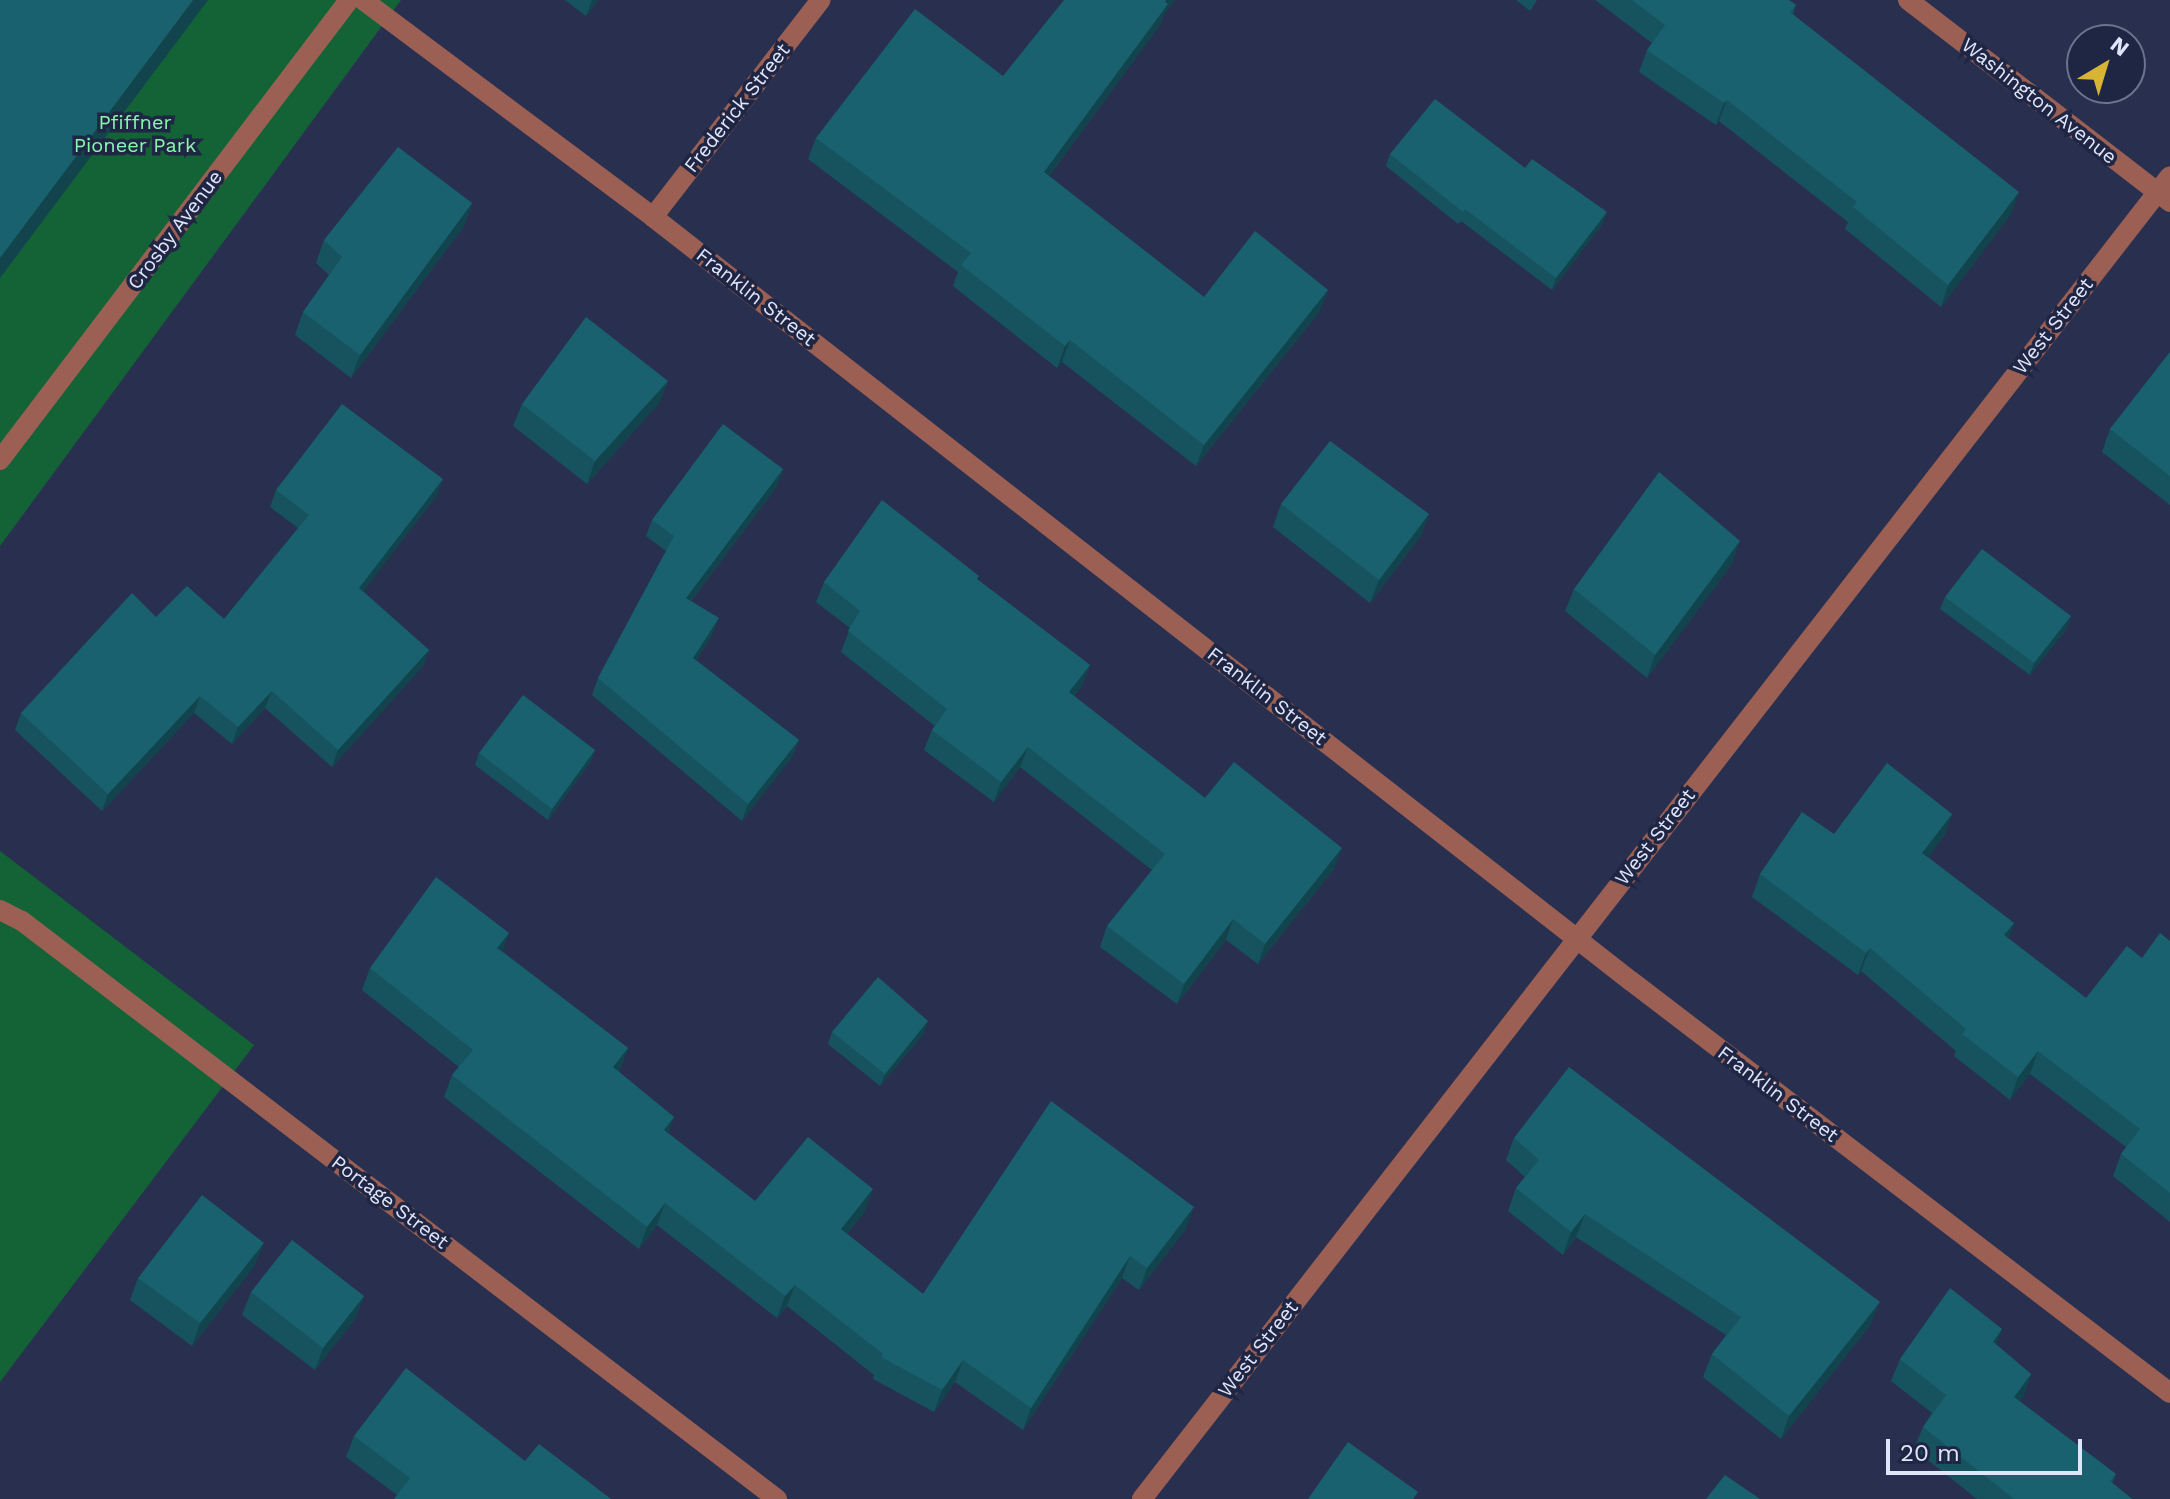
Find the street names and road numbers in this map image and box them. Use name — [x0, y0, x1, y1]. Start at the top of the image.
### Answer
street label: Washington Avenue — [1956, 33, 2122, 169]
street label: Frederick Street — [679, 38, 795, 178]
street label: Crosby Avenue — [122, 165, 228, 295]
street label: Franklin Street — [691, 243, 821, 351]
street label: West Street — [2008, 273, 2098, 379]
street label: Franklin Street — [1202, 642, 1332, 750]
street label: West Street — [1610, 784, 1700, 890]
street label: Franklin Street — [1713, 1041, 1843, 1147]
street label: Portage Street — [327, 1150, 453, 1254]
street label: West Street — [1213, 1296, 1303, 1402]

